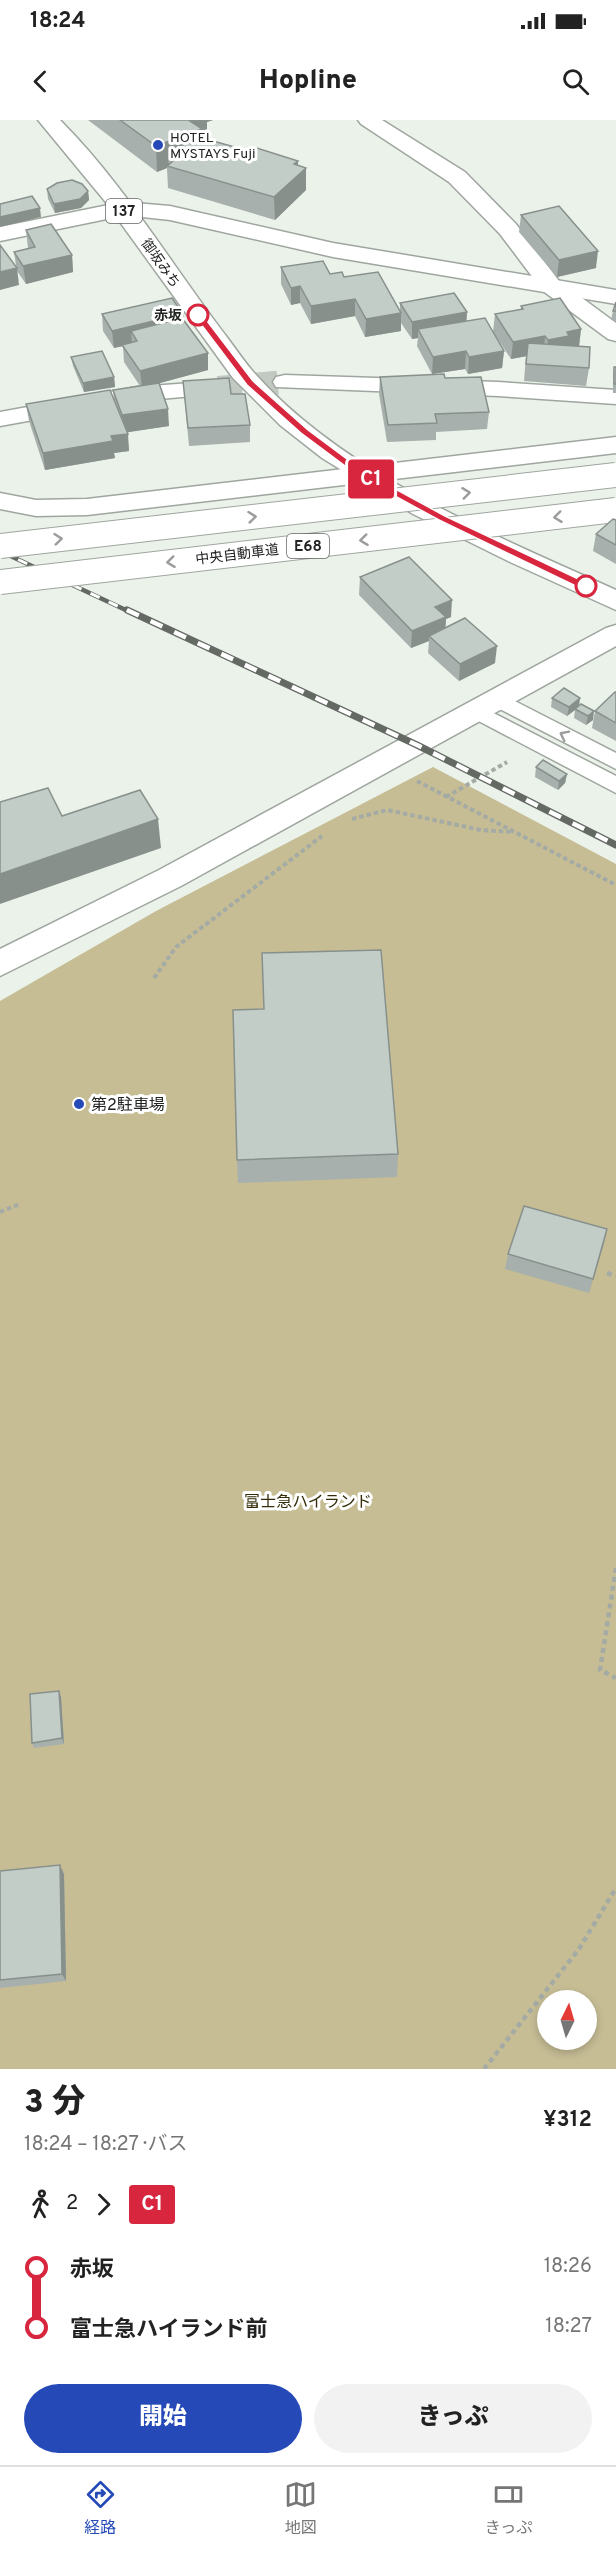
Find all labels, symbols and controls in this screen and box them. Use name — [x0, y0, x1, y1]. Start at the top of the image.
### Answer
text: 18:24 — [30, 8, 86, 35]
text: Hopline — [259, 64, 357, 98]
icon: back — [24, 65, 57, 98]
icon: search — [559, 65, 592, 98]
place label: HOTEL MYSTAYS Fuji — [170, 130, 256, 163]
marker: HOTEL MYSTAYS Fuji — [151, 138, 165, 152]
road number: 137 — [106, 199, 142, 223]
street label: 御坂みち — [137, 236, 183, 292]
marker: 赤坂 — [187, 304, 209, 326]
place label: 赤坂 — [154, 308, 182, 325]
line badge: C1 — [344, 460, 398, 498]
text: C1 — [360, 466, 382, 493]
one-way arrow — [462, 487, 471, 499]
one-way arrow — [553, 510, 563, 523]
one-way arrow — [247, 512, 256, 524]
one-way arrow — [360, 533, 369, 546]
one-way arrow — [54, 534, 63, 546]
road number: E68 — [287, 534, 329, 558]
street label: 中央自動車道 — [194, 542, 280, 569]
one-way arrow — [166, 555, 175, 568]
unlabelled marker — [575, 575, 597, 597]
one-way arrow — [559, 731, 570, 743]
place label: 第2駐車場 — [91, 1096, 165, 1116]
marker: 第2駐車場 — [72, 1097, 86, 1111]
park label: 富士急ハイランド — [244, 1493, 372, 1513]
north arrow — [537, 1990, 597, 2050]
map controls — [537, 1990, 597, 2050]
text: 3 分 — [24, 2083, 85, 2125]
text: ¥312 — [543, 2107, 592, 2134]
text: 18:24 – 18:27 · バス — [24, 2132, 188, 2158]
icon: walk — [24, 2188, 57, 2221]
icon: forward — [87, 2188, 120, 2221]
text: 2 — [66, 2191, 78, 2217]
text: C1 — [141, 2191, 163, 2218]
text: 18:26 — [544, 2254, 592, 2280]
text: 赤坂 — [70, 2257, 114, 2284]
text: 18:27 — [545, 2314, 592, 2340]
text: 富士急ハイランド前 — [70, 2317, 268, 2344]
button: 開始 — [24, 2384, 302, 2453]
button: きっぷ — [314, 2384, 592, 2453]
tab: 経路 — [84, 2478, 117, 2539]
tab: 地図 — [284, 2478, 317, 2539]
tab: きっぷ — [485, 2478, 532, 2539]

